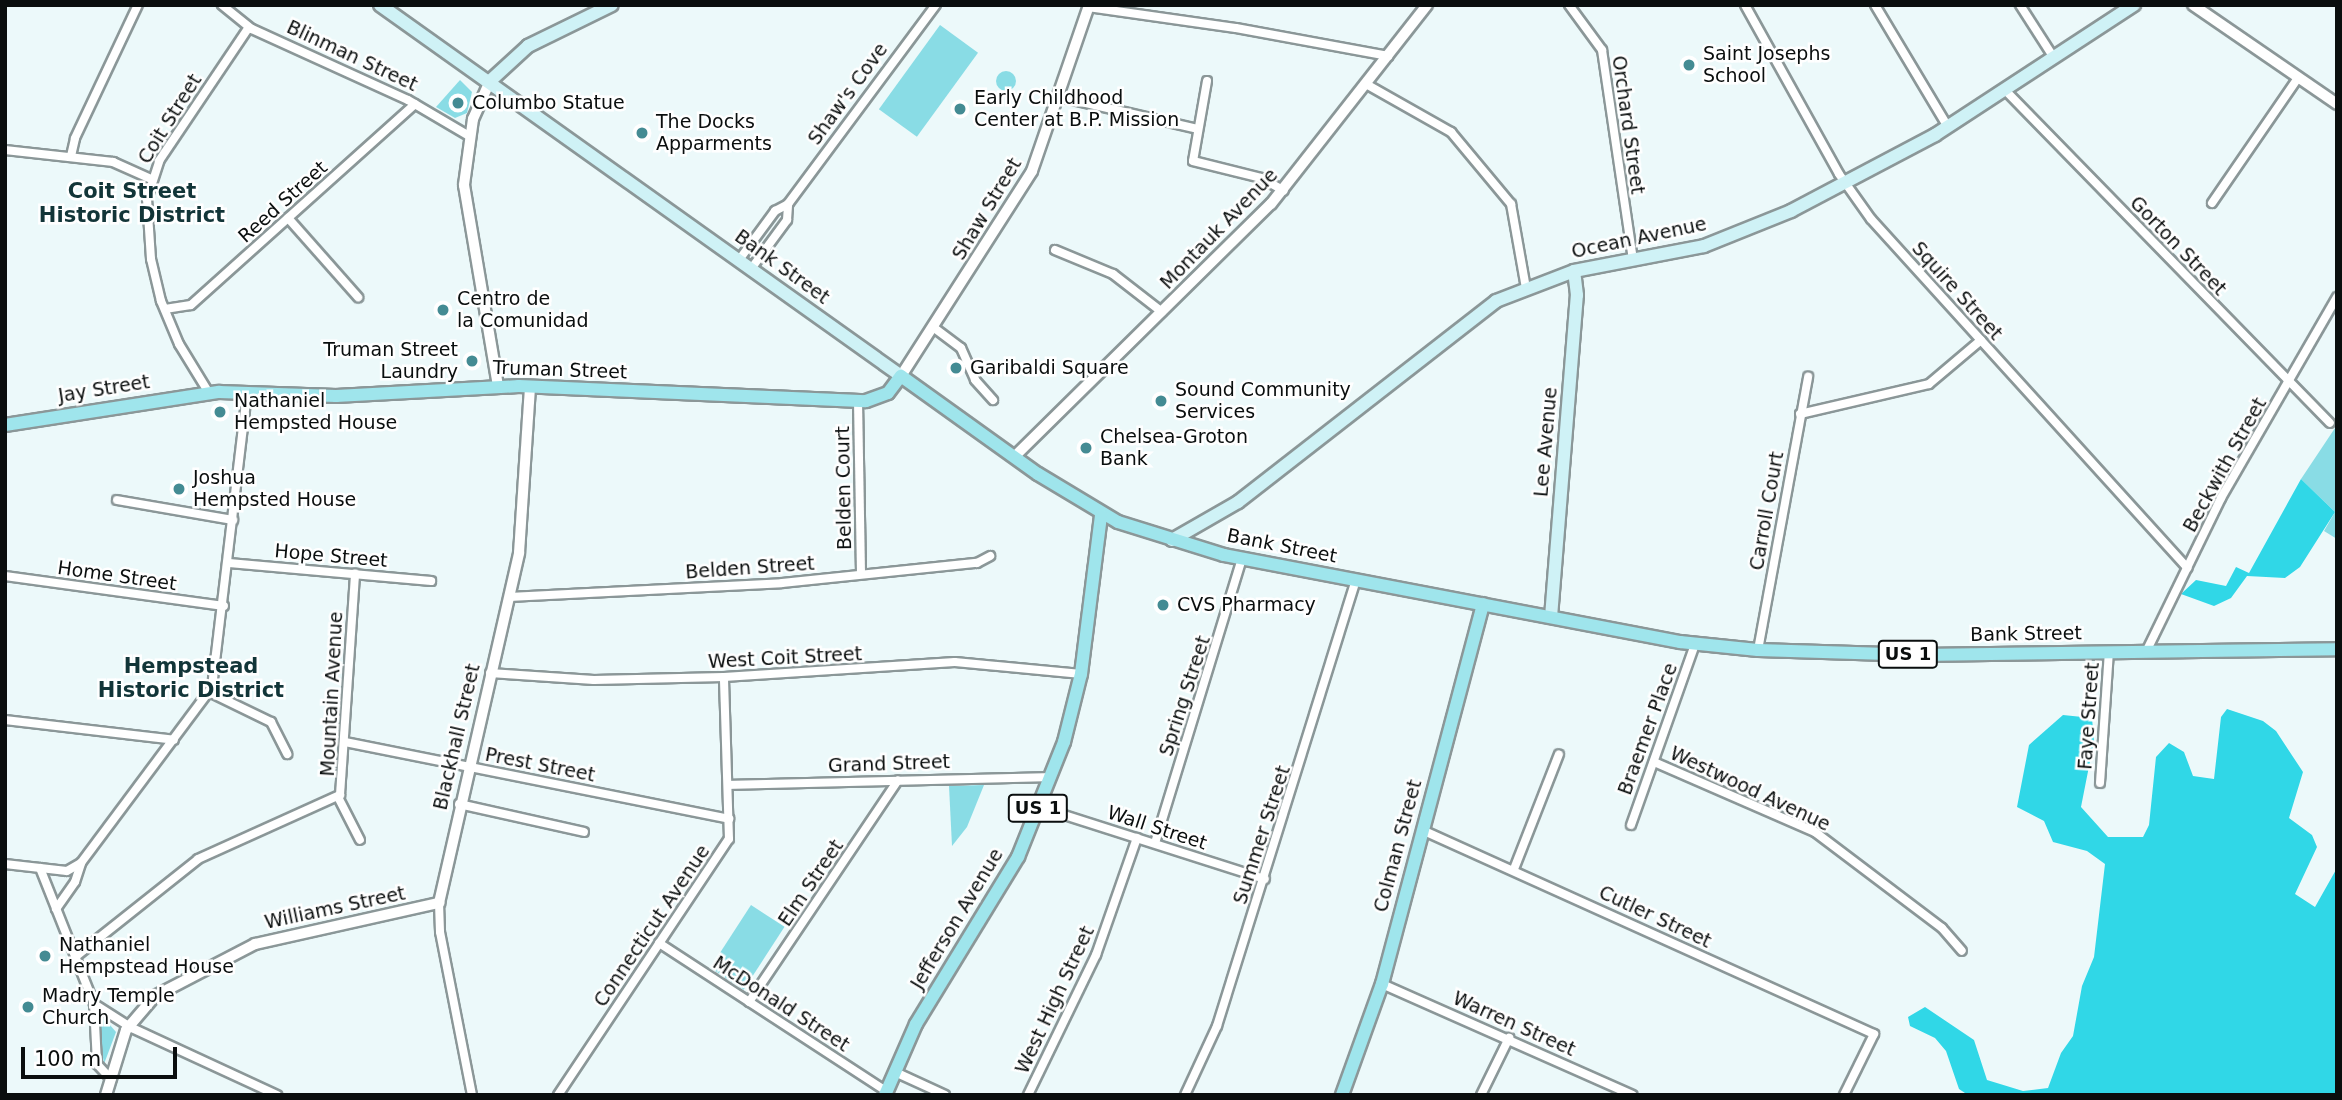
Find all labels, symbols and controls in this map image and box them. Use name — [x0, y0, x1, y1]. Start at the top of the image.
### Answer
street label: Blinman Street — [283, 16, 421, 96]
street label: Shaw's Cove — [803, 39, 893, 149]
place label: Saint Josephs School — [1703, 43, 1830, 87]
street label: Orchard Street — [1607, 54, 1649, 196]
marker: Saint Josephs School — [1681, 57, 1697, 73]
street label: Coit Street — [133, 70, 207, 168]
place label: Early Childhood Center at B.P. Mission — [974, 87, 1179, 131]
place label: Columbo Statue — [472, 92, 625, 114]
marker: Columbo Statue — [450, 95, 466, 111]
marker: Early Childhood Center at B.P. Mission — [952, 101, 968, 117]
place label: The Docks Apparments — [656, 111, 772, 155]
marker: The Docks Apparments — [634, 125, 650, 141]
street label: Shaw Street — [948, 154, 1026, 264]
street label: Reed Street — [234, 156, 332, 248]
street label: Montauk Avenue — [1156, 164, 1282, 294]
district label: Coit Street Historic District — [39, 178, 225, 228]
street label: Gorton Street — [2125, 192, 2231, 300]
street label: Ocean Avenue — [1569, 213, 1709, 263]
street label: Bank Street — [730, 225, 834, 309]
street label: Squire Street — [1907, 237, 2007, 345]
place label: Centro de la Comunidad — [457, 288, 588, 332]
marker: Centro de la Comunidad — [435, 302, 451, 318]
place label: Truman Street Laundry — [323, 339, 458, 383]
marker: Truman Street Laundry — [464, 353, 480, 369]
street label: Truman Street — [492, 356, 628, 384]
place label: Garibaldi Square — [970, 357, 1129, 379]
marker: Garibaldi Square — [948, 360, 964, 376]
street label: Jay Street — [57, 371, 151, 407]
place label: Sound Community Services — [1175, 379, 1351, 423]
street label: Lee Avenue — [1530, 386, 1562, 498]
place label: Nathaniel Hempsted House — [234, 390, 397, 434]
marker: Sound Community Services — [1153, 393, 1169, 409]
street label: Beckwith Street — [2179, 394, 2271, 536]
marker: Nathaniel Hempsted House — [212, 404, 228, 420]
street label: Belden Court — [832, 426, 856, 550]
place label: Chelsea-Groton Bank — [1100, 426, 1248, 470]
marker: Chelsea-Groton Bank — [1078, 440, 1094, 456]
street label: Carroll Court — [1745, 450, 1789, 572]
place label: Joshua Hempsted House — [193, 467, 356, 511]
marker: Joshua Hempsted House — [171, 481, 187, 497]
street label: Bank Street — [1225, 524, 1339, 568]
street label: Hope Street — [274, 540, 388, 572]
street label: Belden Street — [685, 552, 815, 584]
street label: Home Street — [56, 556, 178, 596]
place label: CVS Pharmacy — [1177, 594, 1316, 616]
marker: CVS Pharmacy — [1155, 597, 1171, 613]
street label: Mountain Avenue — [316, 611, 348, 777]
street label: Bank Street — [1970, 622, 2082, 646]
street label: Spring Street — [1155, 633, 1215, 759]
road number: US 1 — [1876, 640, 1940, 668]
street label: West Coit Street — [707, 643, 863, 673]
district label: Hempstead Historic District — [98, 653, 284, 703]
street label: Braemer Place — [1614, 660, 1682, 798]
street label: Blackhall Street — [429, 662, 485, 812]
street label: Faye Street — [2074, 662, 2104, 770]
street label: Westwood Avenue — [1666, 742, 1834, 836]
street label: Prest Street — [483, 743, 597, 787]
street label: Grand Street — [828, 750, 950, 778]
street label: Summer Street — [1229, 763, 1295, 907]
street label: Colman Street — [1369, 777, 1427, 915]
road number: US 1 — [1006, 794, 1070, 822]
street label: Wall Street — [1104, 801, 1210, 855]
street label: Elm Street — [774, 835, 848, 931]
street label: Connecticut Avenue — [589, 841, 715, 1011]
street label: Jefferson Avenue — [906, 845, 1008, 993]
street label: Cutler Street — [1595, 881, 1715, 953]
street label: Williams Street — [263, 882, 407, 934]
street label: West High Street — [1011, 923, 1099, 1077]
place label: Nathaniel Hempstead House — [59, 934, 234, 978]
marker: Nathaniel Hempstead House — [37, 948, 53, 964]
street label: McDonald Street — [709, 951, 853, 1057]
place label: Madry Temple Church — [42, 985, 175, 1029]
street label: Warren Street — [1449, 987, 1579, 1061]
marker: Madry Temple Church — [20, 999, 36, 1015]
scale bar — [24, 1034, 180, 1078]
text: 100 m — [34, 1047, 101, 1071]

